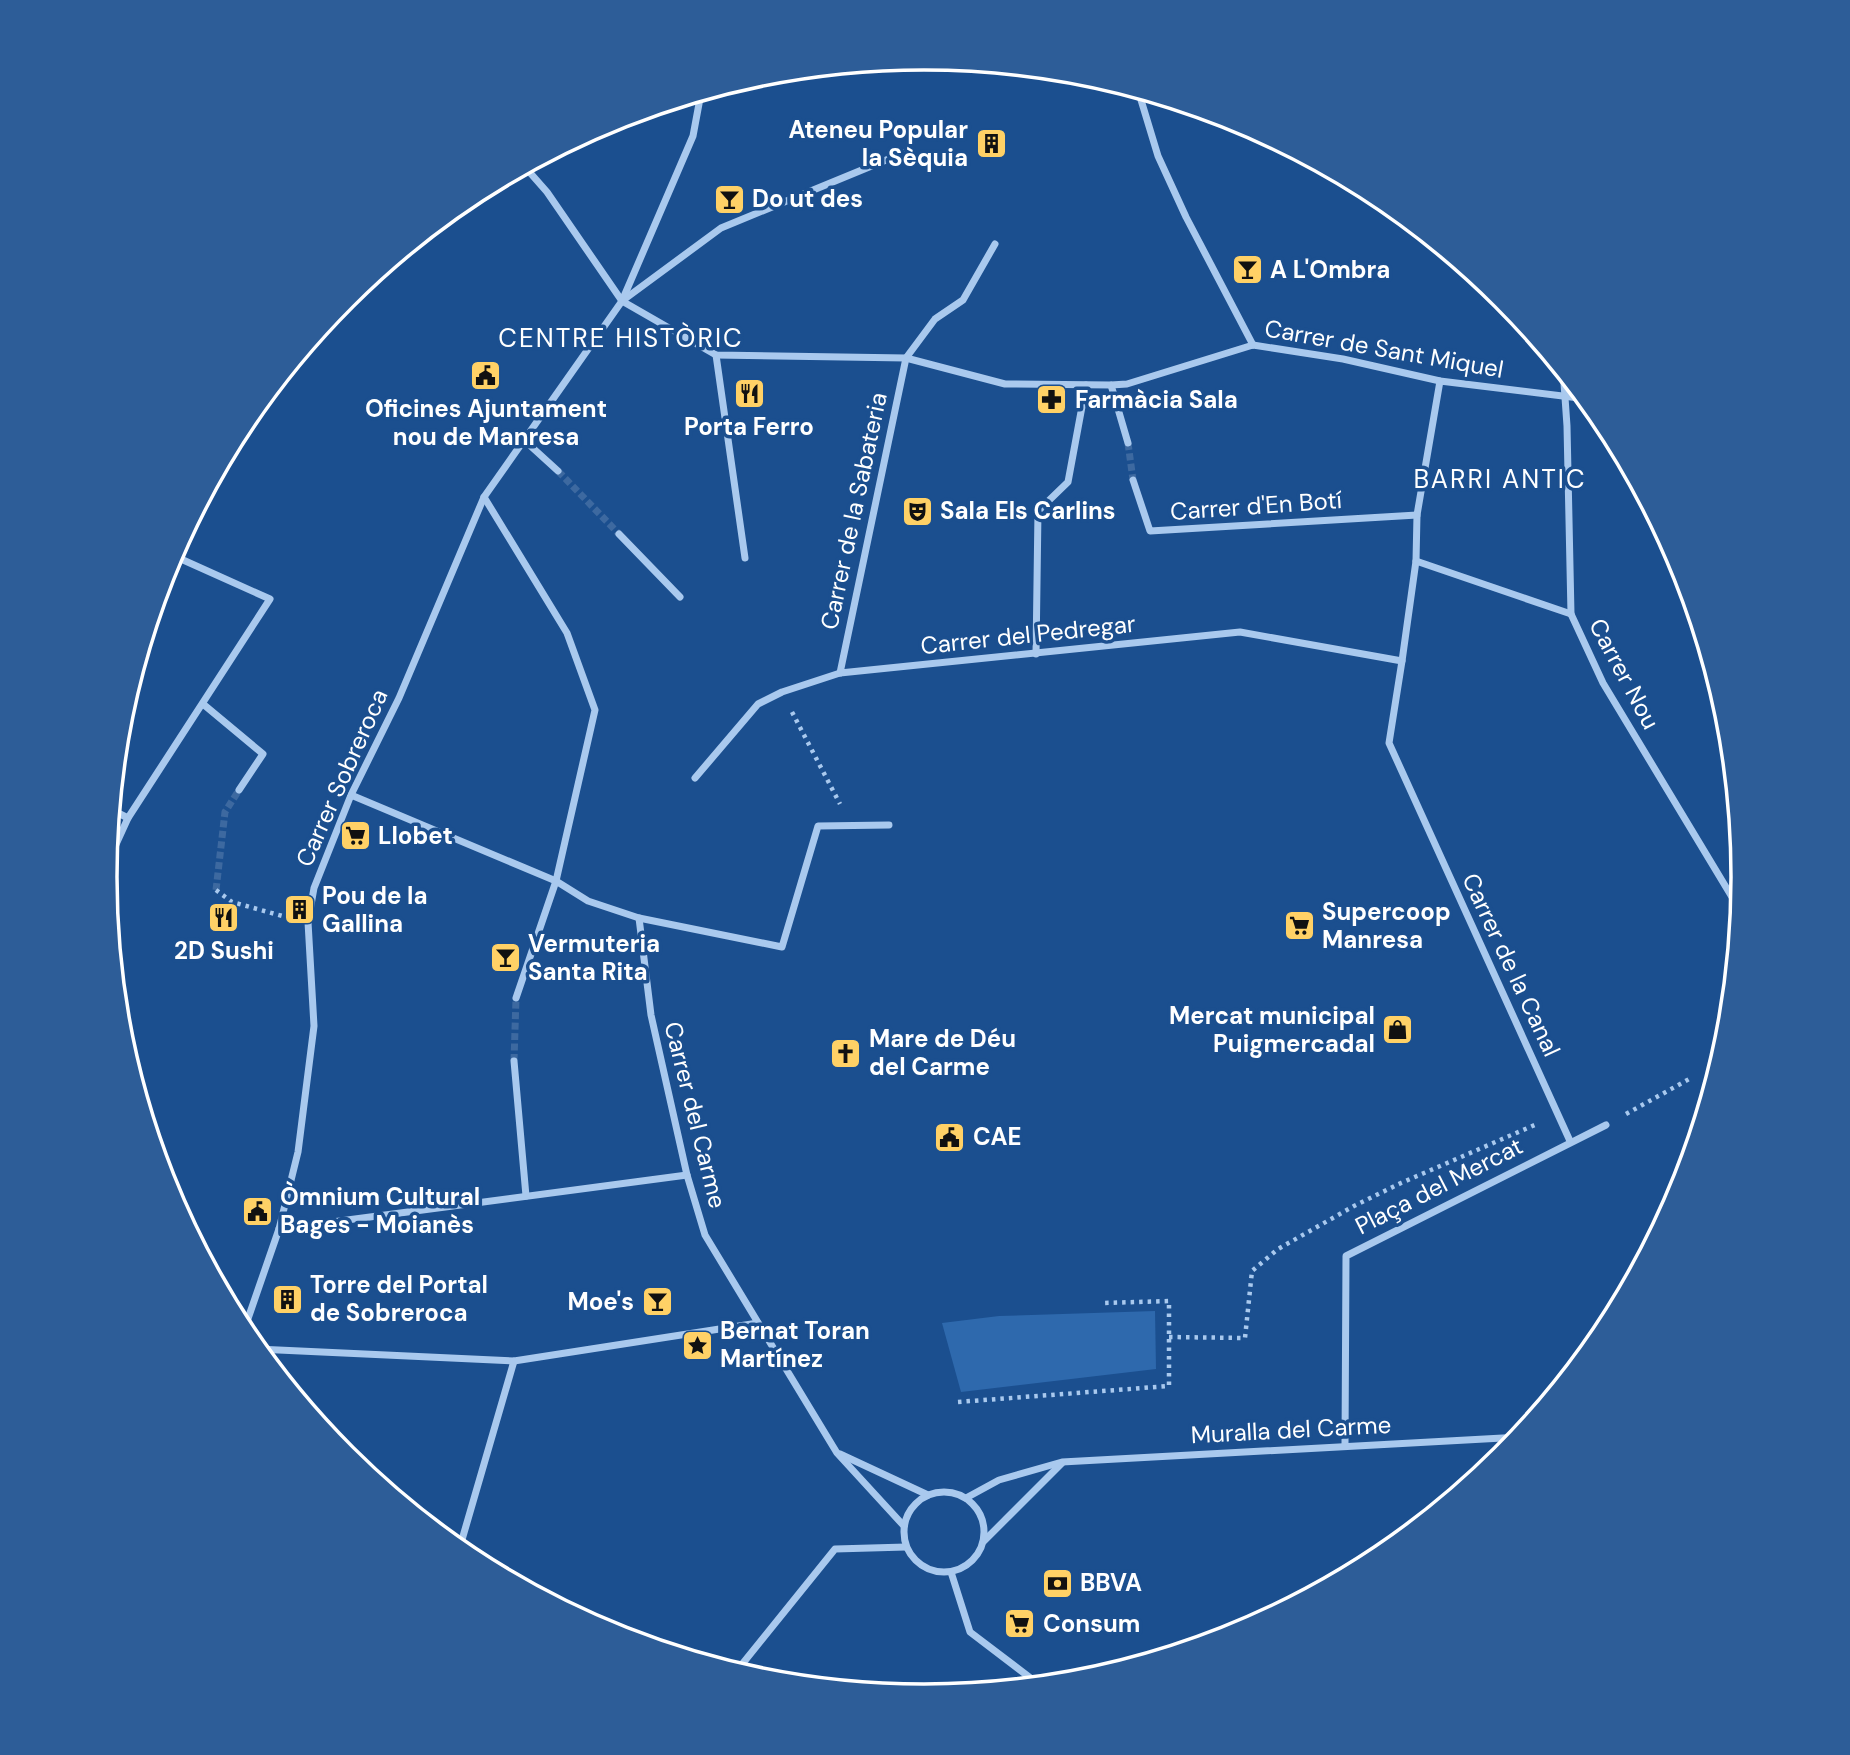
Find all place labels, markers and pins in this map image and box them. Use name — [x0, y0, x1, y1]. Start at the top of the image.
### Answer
place label: Ateneu Popular la Sèquia — [788, 114, 968, 173]
building icon: Ateneu Popular la Sèquia — [974, 127, 1008, 161]
bar icon: Do ut des — [712, 182, 746, 216]
place label: Do ut des — [752, 183, 863, 214]
bar icon: A L'Ombra — [1230, 253, 1264, 287]
place label: A L'Ombra — [1270, 254, 1390, 285]
public building icon: Oficines Ajuntament nou de Manresa — [469, 358, 503, 392]
restaurant icon: Porta Ferro — [732, 376, 766, 410]
pharmacy icon: Farmàcia Sala — [1035, 383, 1069, 417]
place label: Farmàcia Sala — [1075, 384, 1238, 415]
place label: Oficines Ajuntament nou de Manresa — [365, 393, 607, 452]
place label: Porta Ferro — [684, 411, 814, 442]
theatre icon: Sala Els Carlins — [900, 494, 934, 528]
place label: Sala Els Carlins — [940, 495, 1116, 526]
supermarket icon: Llobet — [338, 819, 372, 853]
place label: Llobet — [378, 820, 453, 851]
place label: Pou de la Gallina — [322, 880, 427, 939]
building icon: Pou de la Gallina — [282, 893, 316, 927]
place label: Supercoop Manresa — [1322, 896, 1451, 955]
restaurant icon: 2D Sushi — [207, 900, 241, 934]
supermarket icon: Supercoop Manresa — [1282, 909, 1316, 943]
place label: Vermuteria Santa Rita — [528, 928, 660, 987]
place label: 2D Sushi — [174, 935, 274, 966]
bar icon: Vermuteria Santa Rita — [488, 941, 522, 975]
place label: Mercat municipal Puigmercadal — [1169, 1000, 1375, 1059]
shop icon: Mercat municipal Puigmercadal — [1381, 1013, 1415, 1047]
place label: Mare de Déu del Carme — [869, 1023, 1016, 1082]
church icon: Mare de Déu del Carme — [829, 1036, 863, 1070]
public building icon: CAE — [933, 1120, 967, 1154]
place label: CAE — [973, 1121, 1022, 1152]
place label: Òmnium Cultural Bages - Moianès — [280, 1180, 480, 1240]
public building icon: Òmnium Cultural Bages - Moianès — [240, 1194, 274, 1228]
place label: Torre del Portal de Sobreroca — [310, 1269, 488, 1328]
building icon: Torre del Portal de Sobreroca — [270, 1282, 304, 1316]
bar icon: Moe's — [640, 1285, 674, 1319]
place label: Moe's — [567, 1286, 634, 1317]
place label: Bernat Toran Martínez — [720, 1315, 870, 1374]
place icon: Bernat Toran Martínez — [680, 1328, 714, 1362]
bank icon: BBVA — [1040, 1566, 1074, 1600]
place label: BBVA — [1080, 1567, 1142, 1598]
supermarket icon: Consum — [1003, 1607, 1037, 1641]
place label: Consum — [1043, 1608, 1140, 1639]

